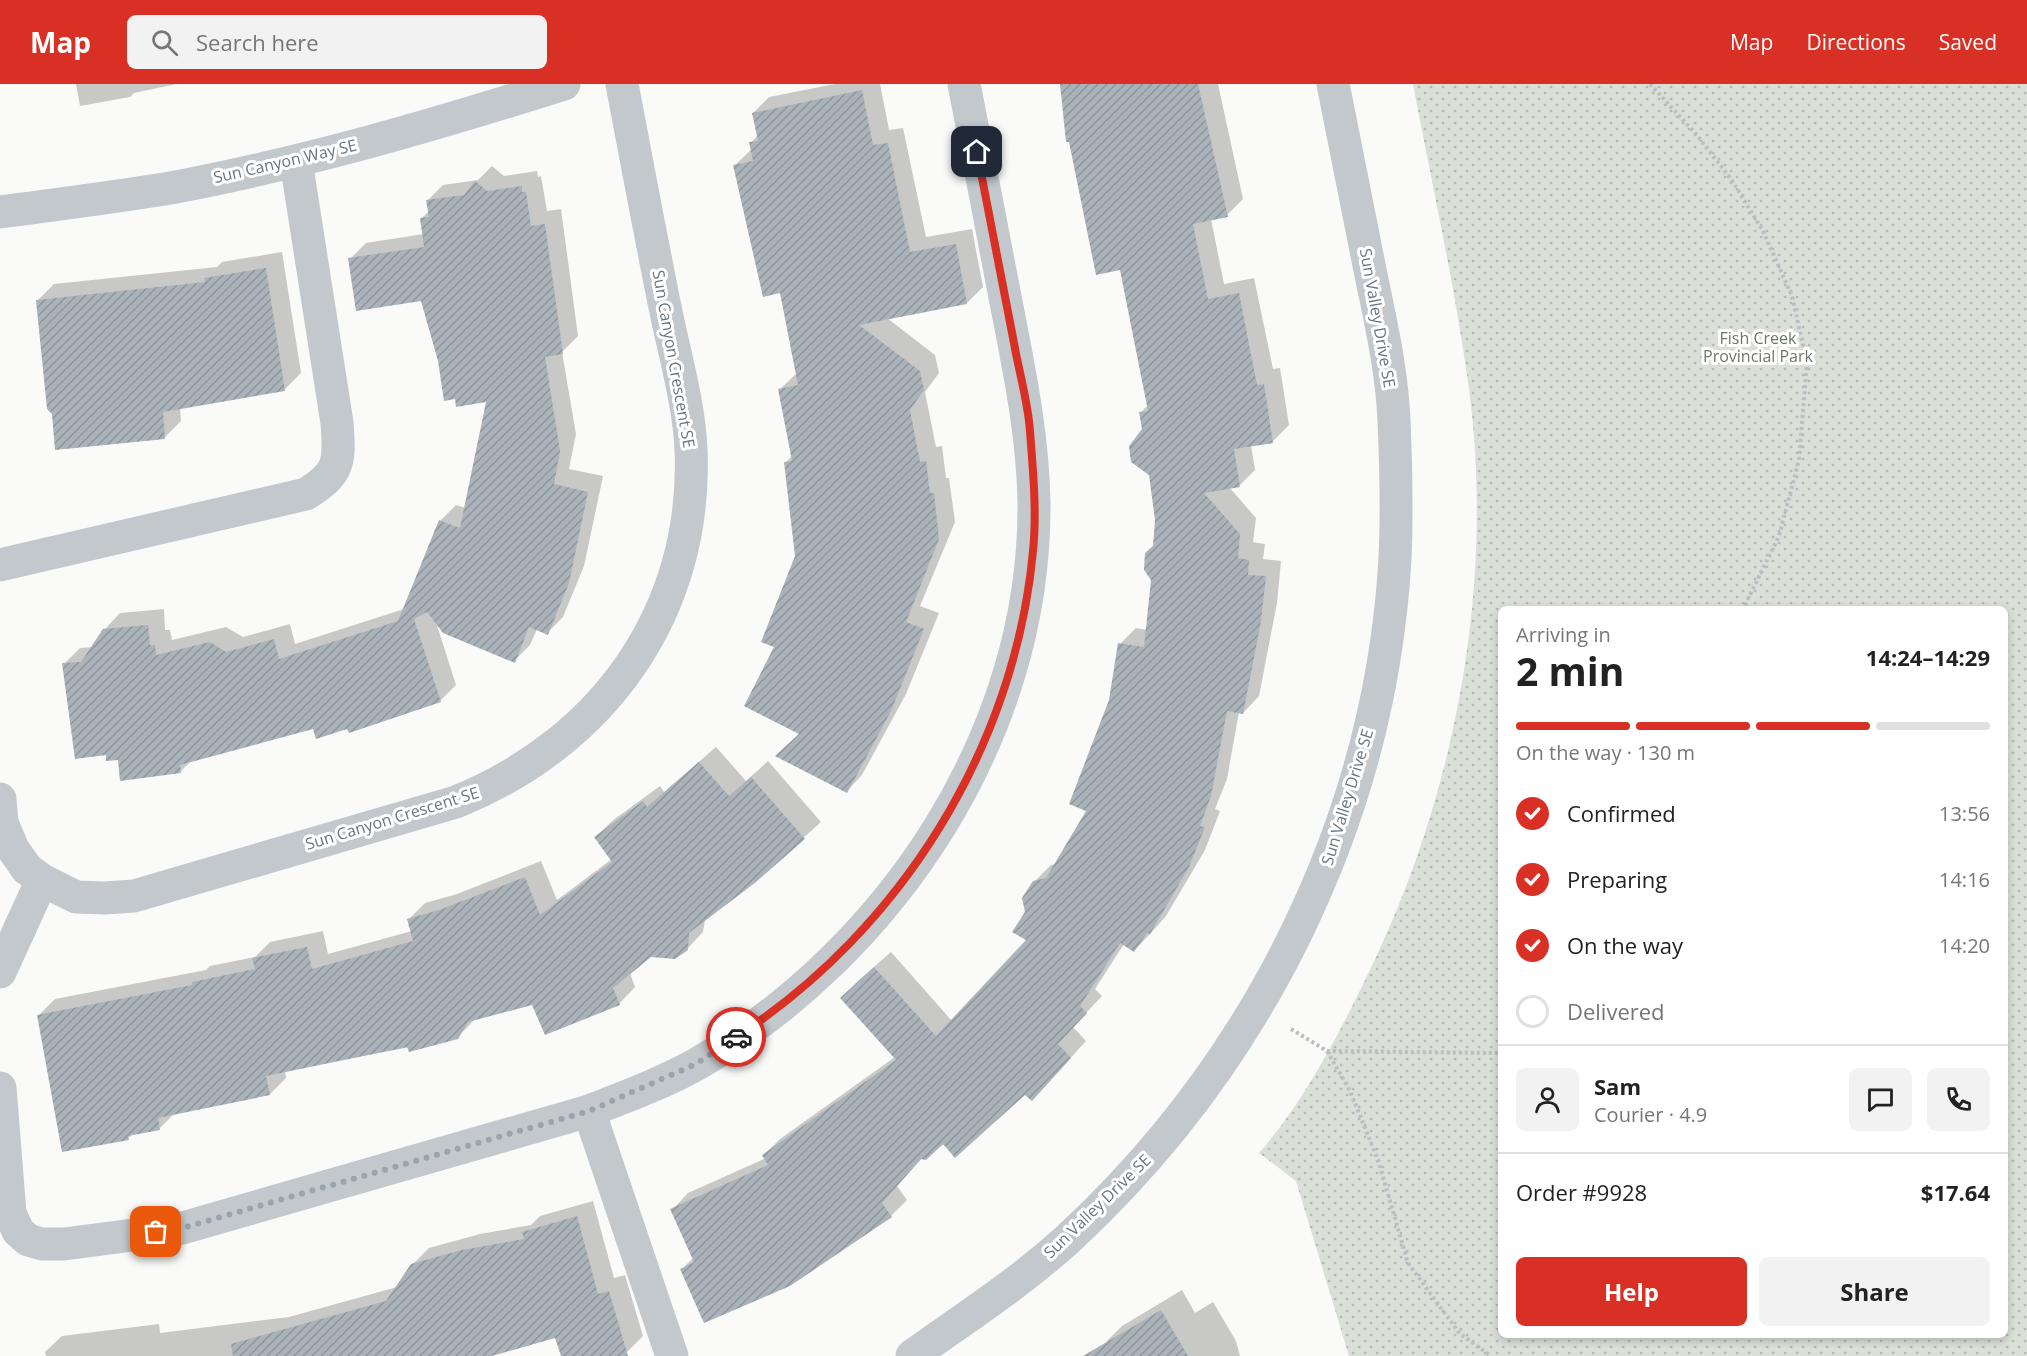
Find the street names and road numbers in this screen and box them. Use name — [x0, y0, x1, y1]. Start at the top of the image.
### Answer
street label: Sun Canyon Way SE — [211, 134, 359, 188]
street label: Sun Valley Drive SE — [1355, 247, 1401, 389]
street label: Sun Canyon Crescent SE — [648, 268, 700, 450]
street label: Sun Valley Drive SE — [1316, 726, 1378, 868]
street label: Sun Canyon Crescent SE — [303, 781, 481, 855]
street label: Sun Valley Drive SE — [1039, 1149, 1155, 1263]

